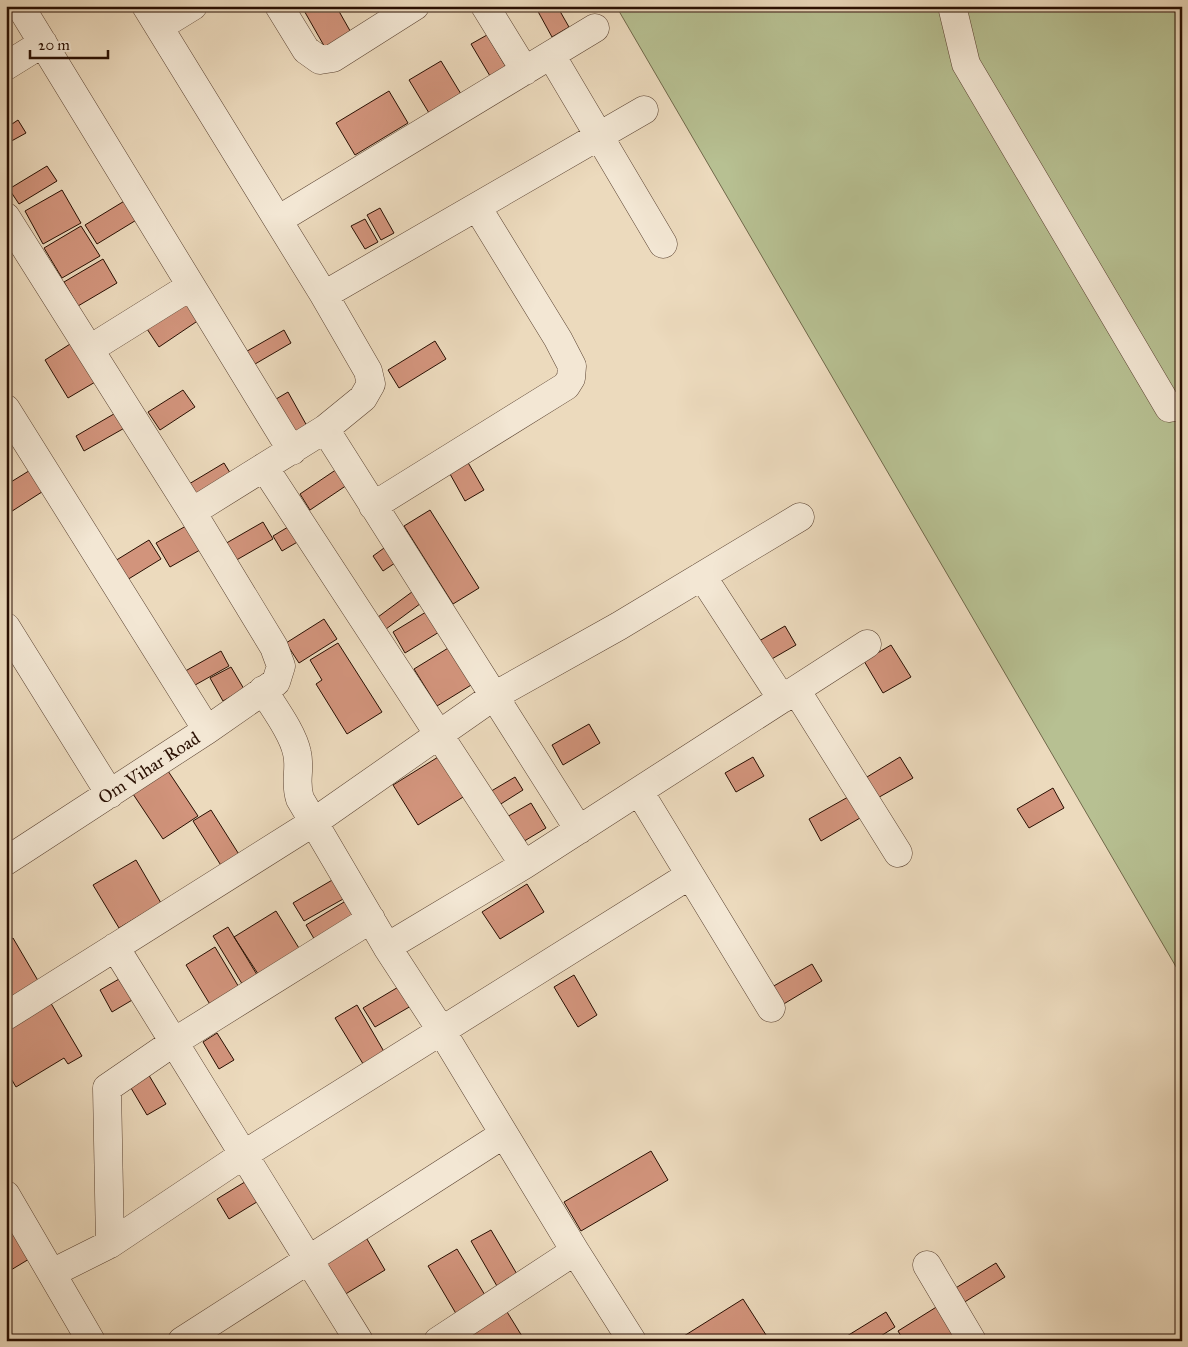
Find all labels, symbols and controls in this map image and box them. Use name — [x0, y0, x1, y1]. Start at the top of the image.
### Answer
scale bar — [30, 28, 108, 60]
text: 20 m — [38, 36, 70, 54]
street label: Om Vihar Road — [94, 727, 204, 809]

